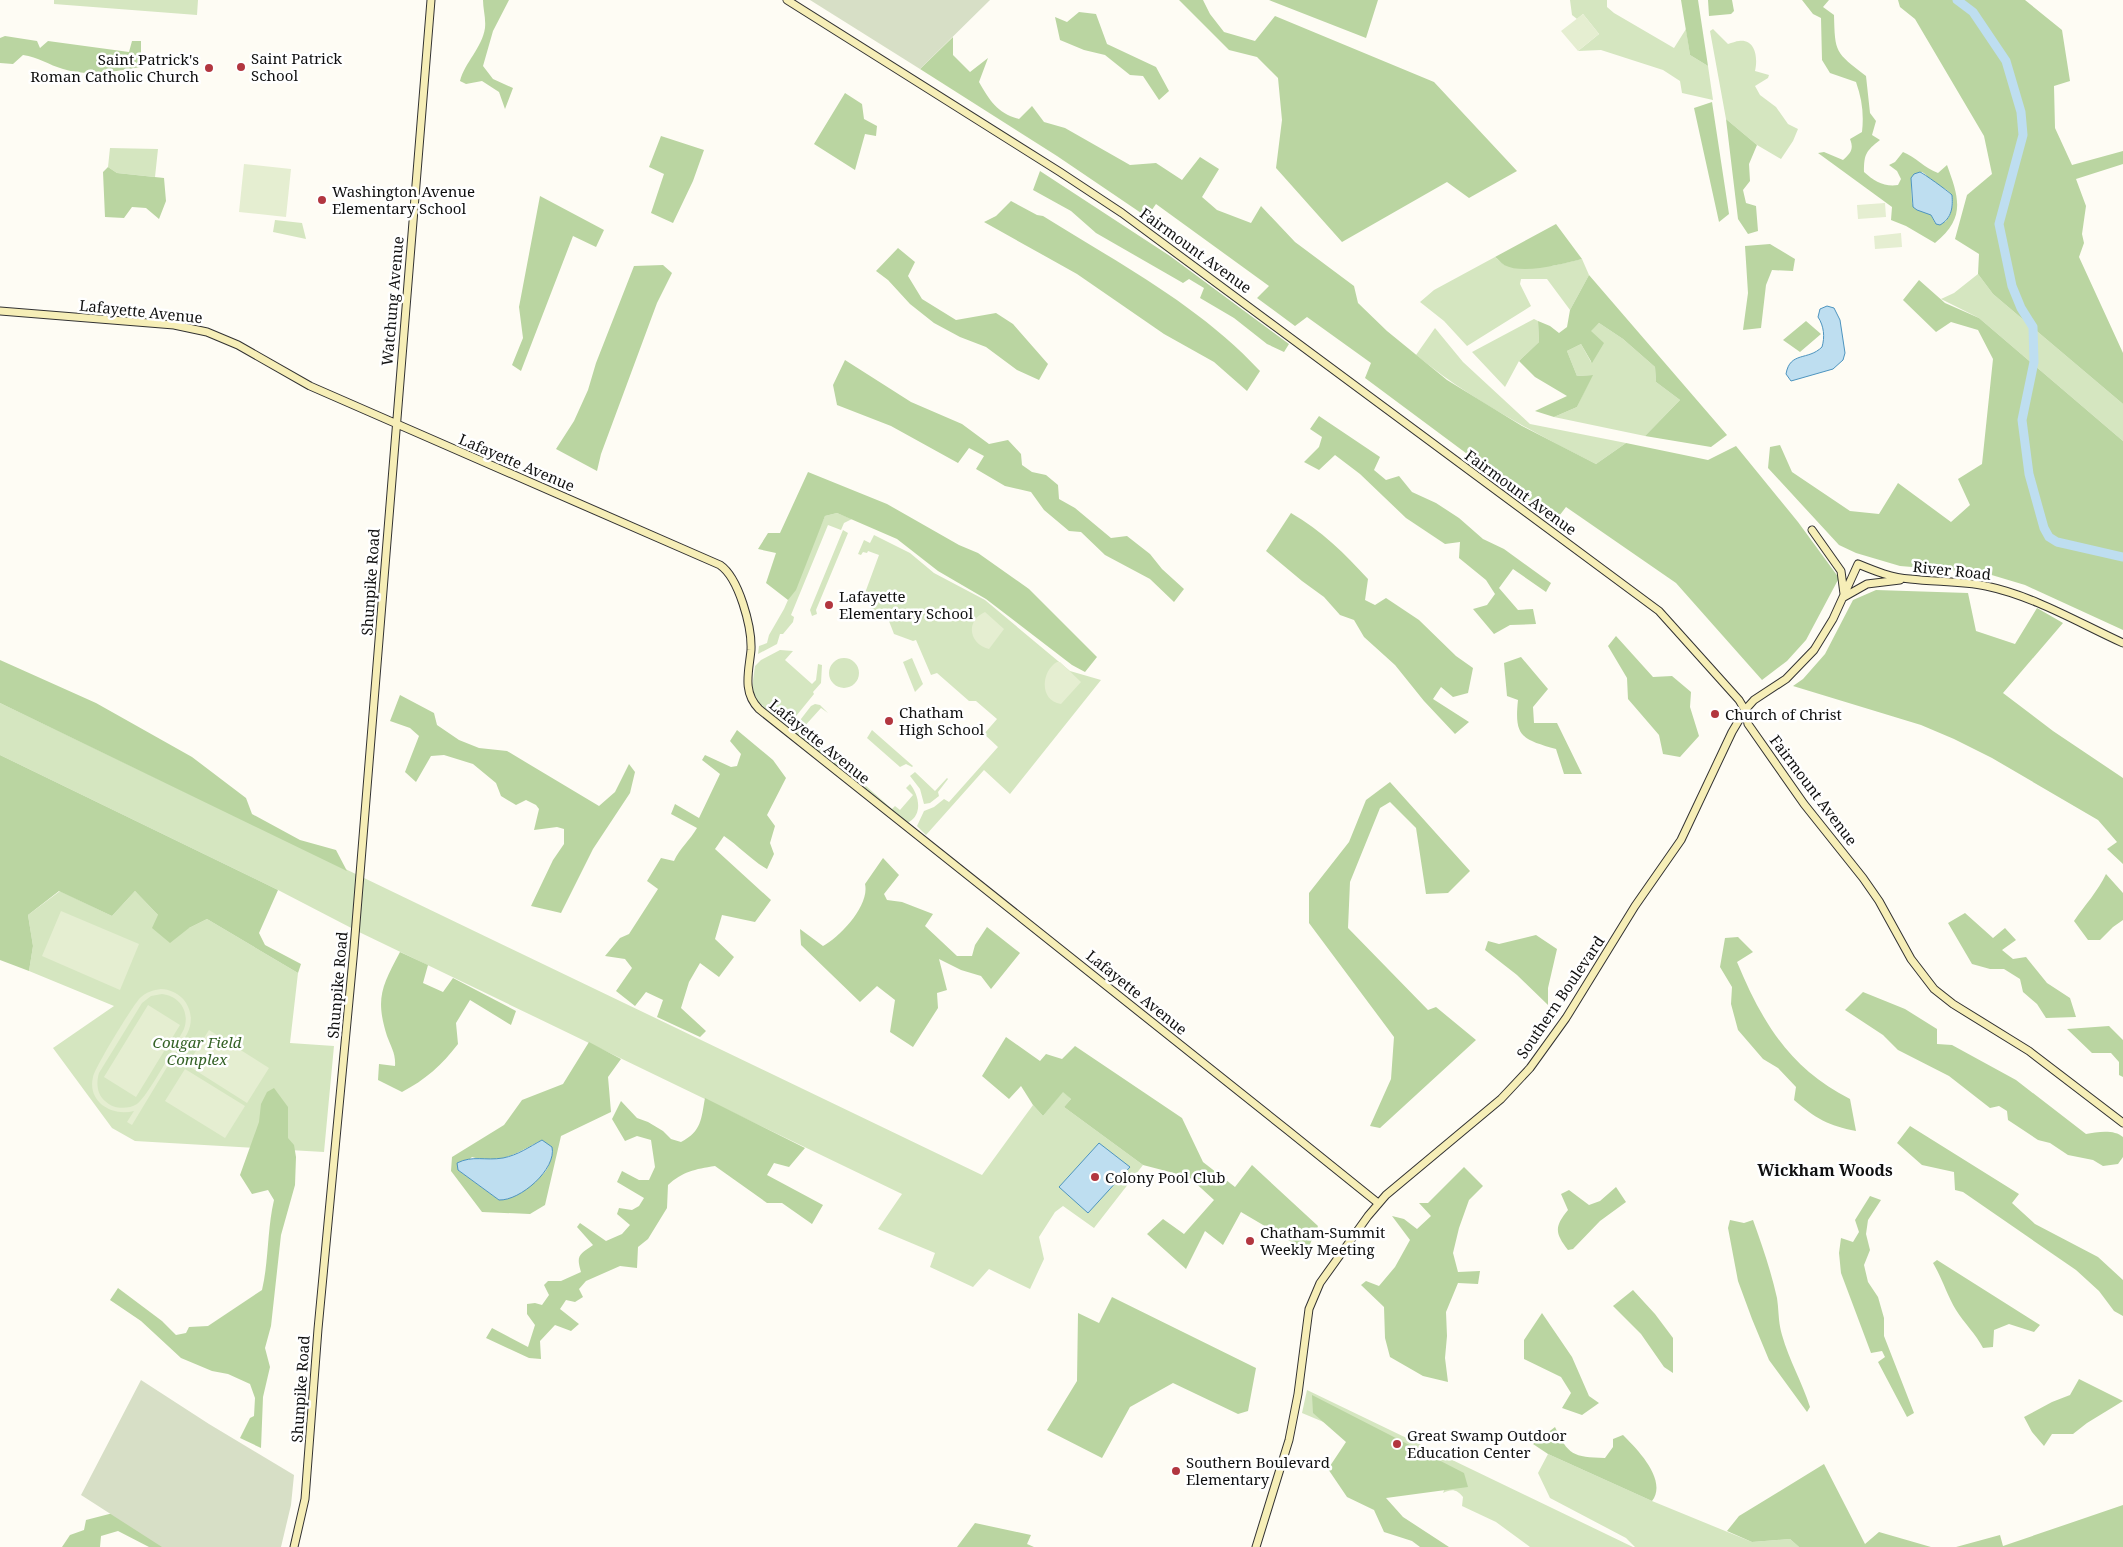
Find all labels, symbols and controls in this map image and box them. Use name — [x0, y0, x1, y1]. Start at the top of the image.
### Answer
place label: Saint Patrick School — [251, 48, 342, 85]
place label: Saint Patrick's Roman Catholic Church — [30, 49, 199, 86]
marker: Saint Patrick School — [235, 61, 247, 73]
marker: Saint Patrick's Roman Catholic Church — [203, 62, 215, 74]
place label: Washington Avenue Elementary School — [332, 181, 475, 218]
marker: Washington Avenue Elementary School — [316, 194, 328, 206]
street label: Fairmount Avenue — [1136, 203, 1256, 297]
street label: Watchung Avenue — [376, 235, 408, 367]
street label: Lafayette Avenue — [78, 295, 204, 327]
street label: Lafayette Avenue — [456, 429, 578, 495]
street label: Fairmount Avenue — [1461, 445, 1581, 539]
street label: Shunpike Road — [356, 528, 384, 636]
street label: River Road — [1912, 556, 1992, 584]
place label: Lafayette Elementary School — [839, 586, 973, 623]
marker: Lafayette Elementary School — [823, 599, 835, 611]
street label: Lafayette Avenue — [765, 694, 875, 788]
place label: Chatham High School — [899, 702, 985, 739]
place label: Church of Christ — [1725, 704, 1842, 724]
marker: Church of Christ — [1709, 708, 1721, 720]
marker: Chatham High School — [883, 715, 895, 727]
street label: Fairmount Avenue — [1766, 731, 1862, 849]
street label: Shunpike Road — [322, 931, 352, 1039]
street label: Southern Boulevard — [1511, 932, 1609, 1062]
street label: Lafayette Avenue — [1082, 945, 1192, 1039]
park label: Cougar Field Complex — [153, 1032, 242, 1069]
district label: Wickham Woods — [1757, 1159, 1893, 1181]
place label: Colony Pool Club — [1105, 1167, 1225, 1187]
marker: Colony Pool Club — [1089, 1171, 1101, 1183]
place label: Chatham-Summit Weekly Meeting — [1260, 1222, 1385, 1259]
marker: Chatham-Summit Weekly Meeting — [1244, 1235, 1256, 1247]
street label: Shunpike Road — [286, 1335, 314, 1443]
place label: Great Swamp Outdoor Education Center — [1407, 1425, 1567, 1462]
marker: Great Swamp Outdoor Education Center — [1391, 1438, 1403, 1450]
place label: Southern Boulevard Elementary — [1186, 1452, 1330, 1489]
marker: Southern Boulevard Elementary — [1170, 1465, 1182, 1477]

